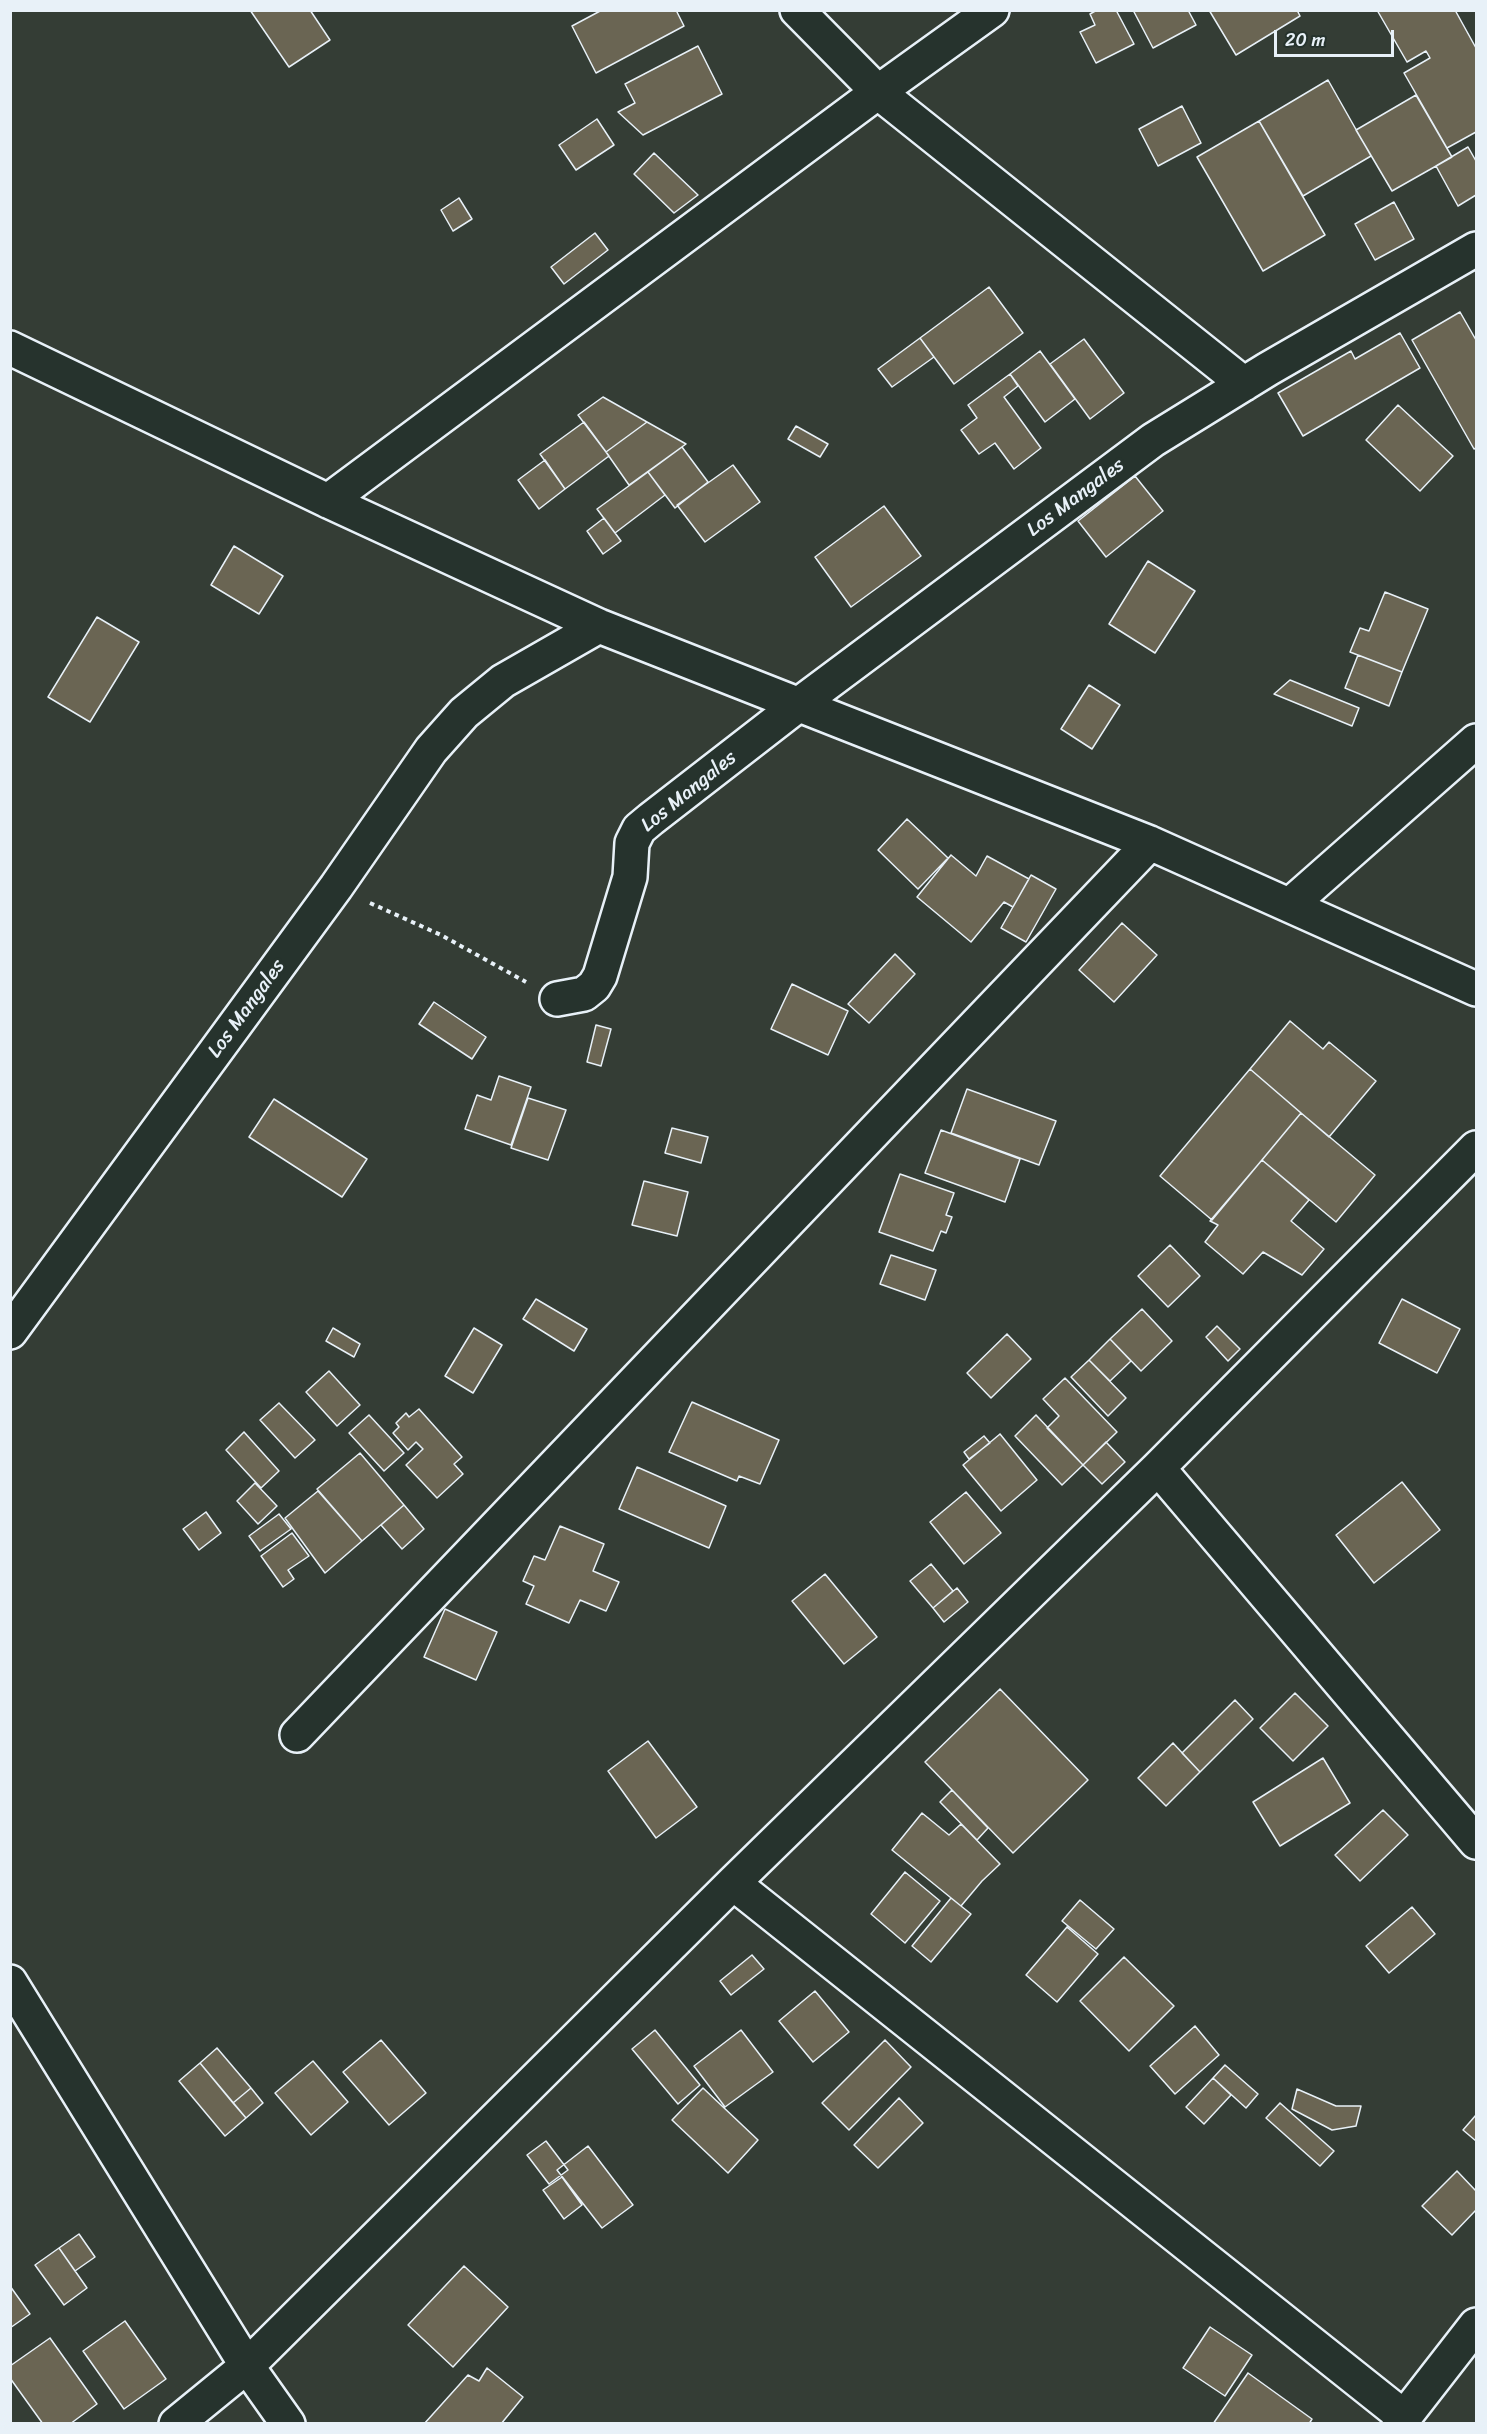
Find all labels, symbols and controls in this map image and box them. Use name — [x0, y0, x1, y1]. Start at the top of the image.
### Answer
scale bar — [1277, 18, 1397, 56]
text: 20 m — [1285, 24, 1325, 56]
street label: Los Mangales — [1023, 454, 1129, 542]
street label: Los Mangales — [637, 746, 741, 838]
street label: Los Mangales — [203, 955, 291, 1063]

